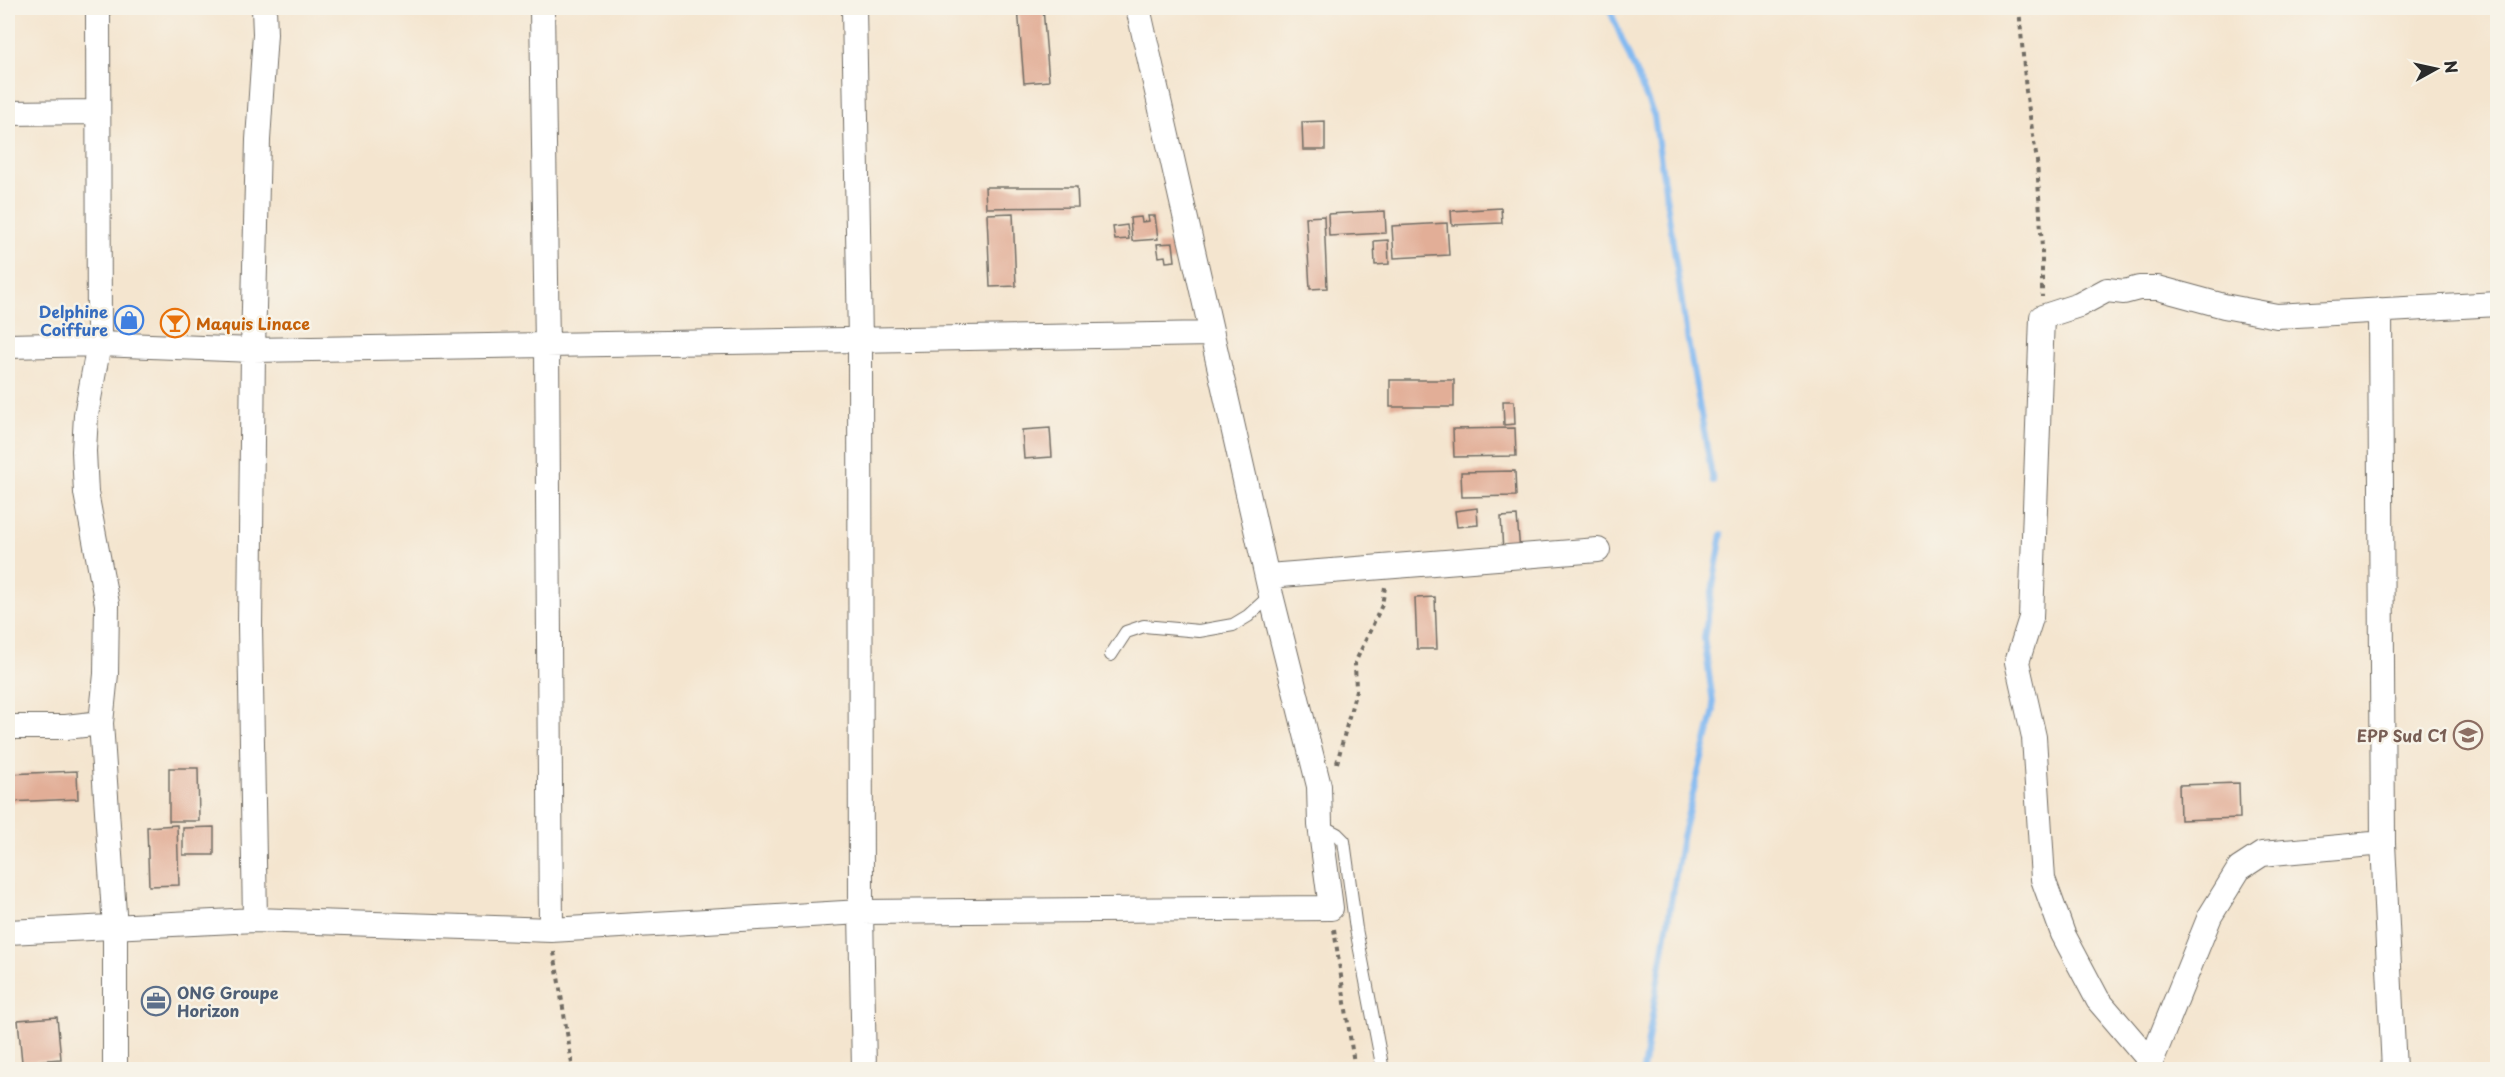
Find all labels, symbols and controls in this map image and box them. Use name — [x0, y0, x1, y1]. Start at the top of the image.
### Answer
north arrow — [2406, 39, 2466, 99]
text: N — [2439, 59, 2465, 75]
place label: Delphine Coiffure — [39, 299, 108, 341]
shop icon: Delphine Coiffure — [113, 304, 145, 336]
bar icon: Maquis Linace — [159, 307, 191, 339]
place label: Maquis Linace — [196, 311, 310, 335]
school or university icon: EPP Sud C1 — [2452, 719, 2484, 751]
place label: EPP Sud C1 — [2357, 723, 2447, 747]
place label: ONG Groupe Horizon — [177, 980, 279, 1022]
office icon: ONG Groupe Horizon — [140, 985, 172, 1017]

